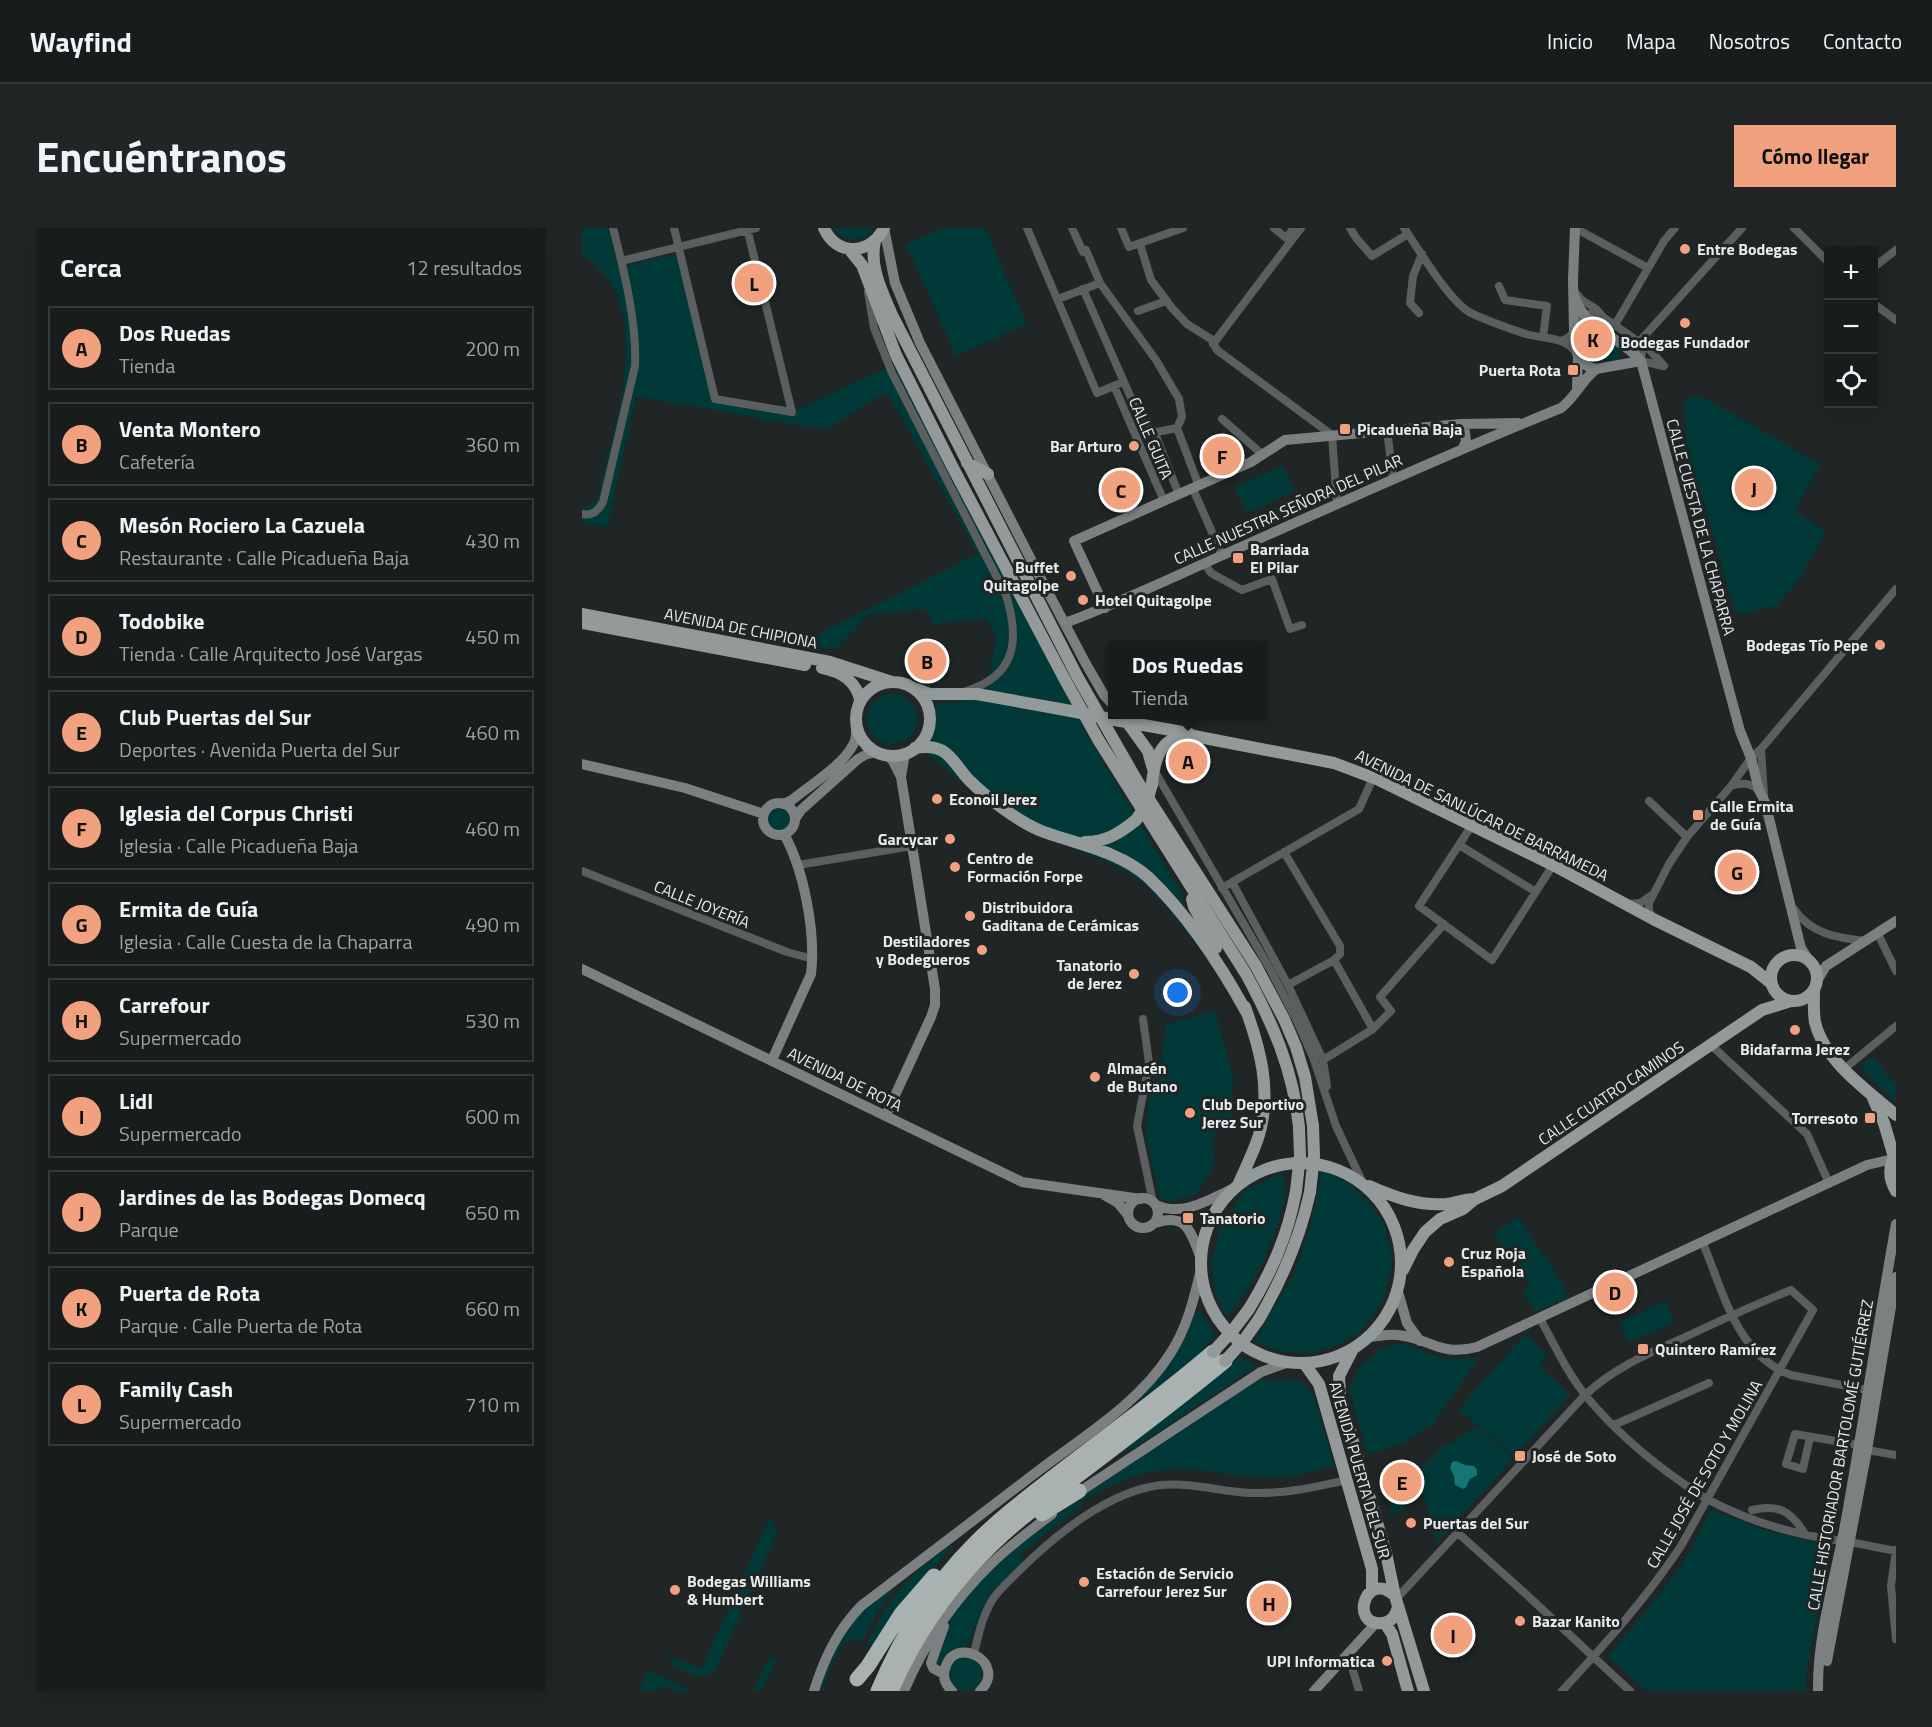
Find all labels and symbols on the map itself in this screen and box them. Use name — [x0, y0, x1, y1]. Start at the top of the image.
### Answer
place label: Entre Bodegas — [1697, 237, 1798, 261]
marker: Entre Bodegas — [1678, 242, 1692, 256]
pin: L — [734, 260, 774, 306]
pin: K — [1574, 316, 1612, 362]
marker: Bodegas Fundador — [1678, 316, 1692, 330]
place label: Bodegas Fundador — [1620, 330, 1750, 354]
place label: Puerta Rota — [1479, 358, 1561, 382]
marker: Puerta Rota — [1566, 363, 1580, 377]
street label: CALLE GUITA — [1123, 393, 1179, 483]
street label: CALLE CUESTA DE LA CHAPARRA — [1661, 416, 1742, 638]
place label: Picadueña Baja — [1357, 417, 1462, 441]
marker: Picadueña Baja — [1338, 422, 1352, 436]
place label: Bar Arturo — [1050, 434, 1122, 458]
pin: F — [1202, 434, 1242, 478]
marker: Bar Arturo — [1127, 439, 1141, 453]
street label: CALLE NUESTRA SEÑORA DEL PILAR — [1170, 447, 1406, 570]
pin: J — [1734, 466, 1774, 510]
pin: C — [1102, 468, 1140, 512]
place label: Barriada El Pilar — [1250, 537, 1309, 579]
marker: Barriada El Pilar — [1231, 551, 1245, 565]
place label: Buffet Quitagolpe — [983, 555, 1059, 597]
marker: Buffet Quitagolpe — [1064, 569, 1078, 583]
place label: Hotel Quitagolpe — [1095, 588, 1212, 612]
marker: Hotel Quitagolpe — [1076, 593, 1090, 607]
street label: AVENIDA DE CHIPIONA — [662, 601, 820, 655]
place label: Bodegas Tío Pepe — [1746, 633, 1868, 657]
pin: B — [908, 638, 946, 684]
marker: Bodegas Tío Pepe — [1873, 638, 1887, 652]
pin: A — [1168, 738, 1208, 784]
street label: AVENIDA DE SANLÚCAR DE BARRAMEDA — [1351, 743, 1613, 887]
place label: Econoil Jerez — [949, 787, 1037, 811]
marker: Econoil Jerez — [930, 792, 944, 806]
place label: Calle Ermita de Guía — [1710, 794, 1794, 836]
marker: Calle Ermita de Guía — [1691, 808, 1705, 822]
place label: Garcycar — [878, 827, 938, 851]
marker: Garcycar — [943, 832, 957, 846]
place label: Centro de Formación Forpe — [967, 846, 1083, 888]
pin: G — [1718, 850, 1756, 894]
marker: Centro de Formación Forpe — [948, 860, 962, 874]
street label: CALLE JOYERÍA — [650, 874, 754, 934]
place label: Distribuidora Gaditana de Cerámicas — [982, 895, 1139, 937]
marker: Distribuidora Gaditana de Cerámicas — [963, 909, 977, 923]
place label: Destiladores y Bodegueros — [876, 929, 970, 971]
marker: Destiladores y Bodegueros — [975, 943, 989, 957]
place label: Tanatorio de Jerez — [1057, 953, 1122, 995]
marker: Tanatorio de Jerez — [1127, 967, 1141, 981]
your location — [1163, 978, 1192, 1007]
marker: Bidafarma Jerez — [1788, 1023, 1802, 1037]
street label: CALLE CUATRO CAMINOS — [1533, 1035, 1689, 1151]
place label: Bidafarma Jerez — [1740, 1037, 1850, 1061]
street label: AVENIDA DE ROTA — [784, 1041, 907, 1117]
place label: Almacén de Butano — [1107, 1056, 1177, 1098]
marker: Almacén de Butano — [1088, 1070, 1102, 1084]
place label: Club Deportivo Jerez Sur — [1202, 1092, 1304, 1134]
marker: Club Deportivo Jerez Sur — [1183, 1106, 1197, 1120]
place label: Torresoto — [1792, 1106, 1858, 1130]
marker: Torresoto — [1863, 1111, 1877, 1125]
place label: Tanatorio — [1200, 1206, 1265, 1230]
marker: Tanatorio — [1181, 1211, 1195, 1225]
place label: Cruz Roja Española — [1461, 1241, 1526, 1283]
marker: Cruz Roja Española — [1442, 1255, 1456, 1269]
pin: D — [1596, 1270, 1634, 1314]
street label: CALLE HISTORIADOR BARTOLOMÉ GUTIÉRREZ — [1801, 1298, 1879, 1612]
place label: Quintero Ramírez — [1655, 1337, 1776, 1361]
marker: Quintero Ramírez — [1636, 1342, 1650, 1356]
street label: CALLE JOSÉ DE SOTO Y MOLINA — [1640, 1375, 1768, 1573]
street label: AVENIDA PUERTA DEL SUR — [1323, 1379, 1397, 1562]
place label: José de Soto — [1532, 1444, 1617, 1468]
marker: José de Soto — [1513, 1449, 1527, 1463]
pin: E — [1382, 1460, 1422, 1504]
place label: Puertas del Sur — [1423, 1511, 1529, 1535]
marker: Puertas del Sur — [1404, 1516, 1418, 1530]
place label: Estación de Servicio Carrefour Jerez Sur — [1096, 1561, 1234, 1603]
place label: Bodegas Williams & Humbert — [687, 1569, 811, 1611]
marker: Estación de Servicio Carrefour Jerez Sur — [1077, 1575, 1091, 1589]
pin: H — [1250, 1580, 1288, 1626]
marker: Bodegas Williams & Humbert — [668, 1583, 682, 1597]
place label: Bazar Kanito — [1532, 1609, 1620, 1633]
pin: I — [1434, 1612, 1472, 1658]
marker: Bazar Kanito — [1513, 1614, 1527, 1628]
place label: UPI Informatica — [1267, 1649, 1375, 1673]
marker: UPI Informatica — [1380, 1654, 1394, 1668]

